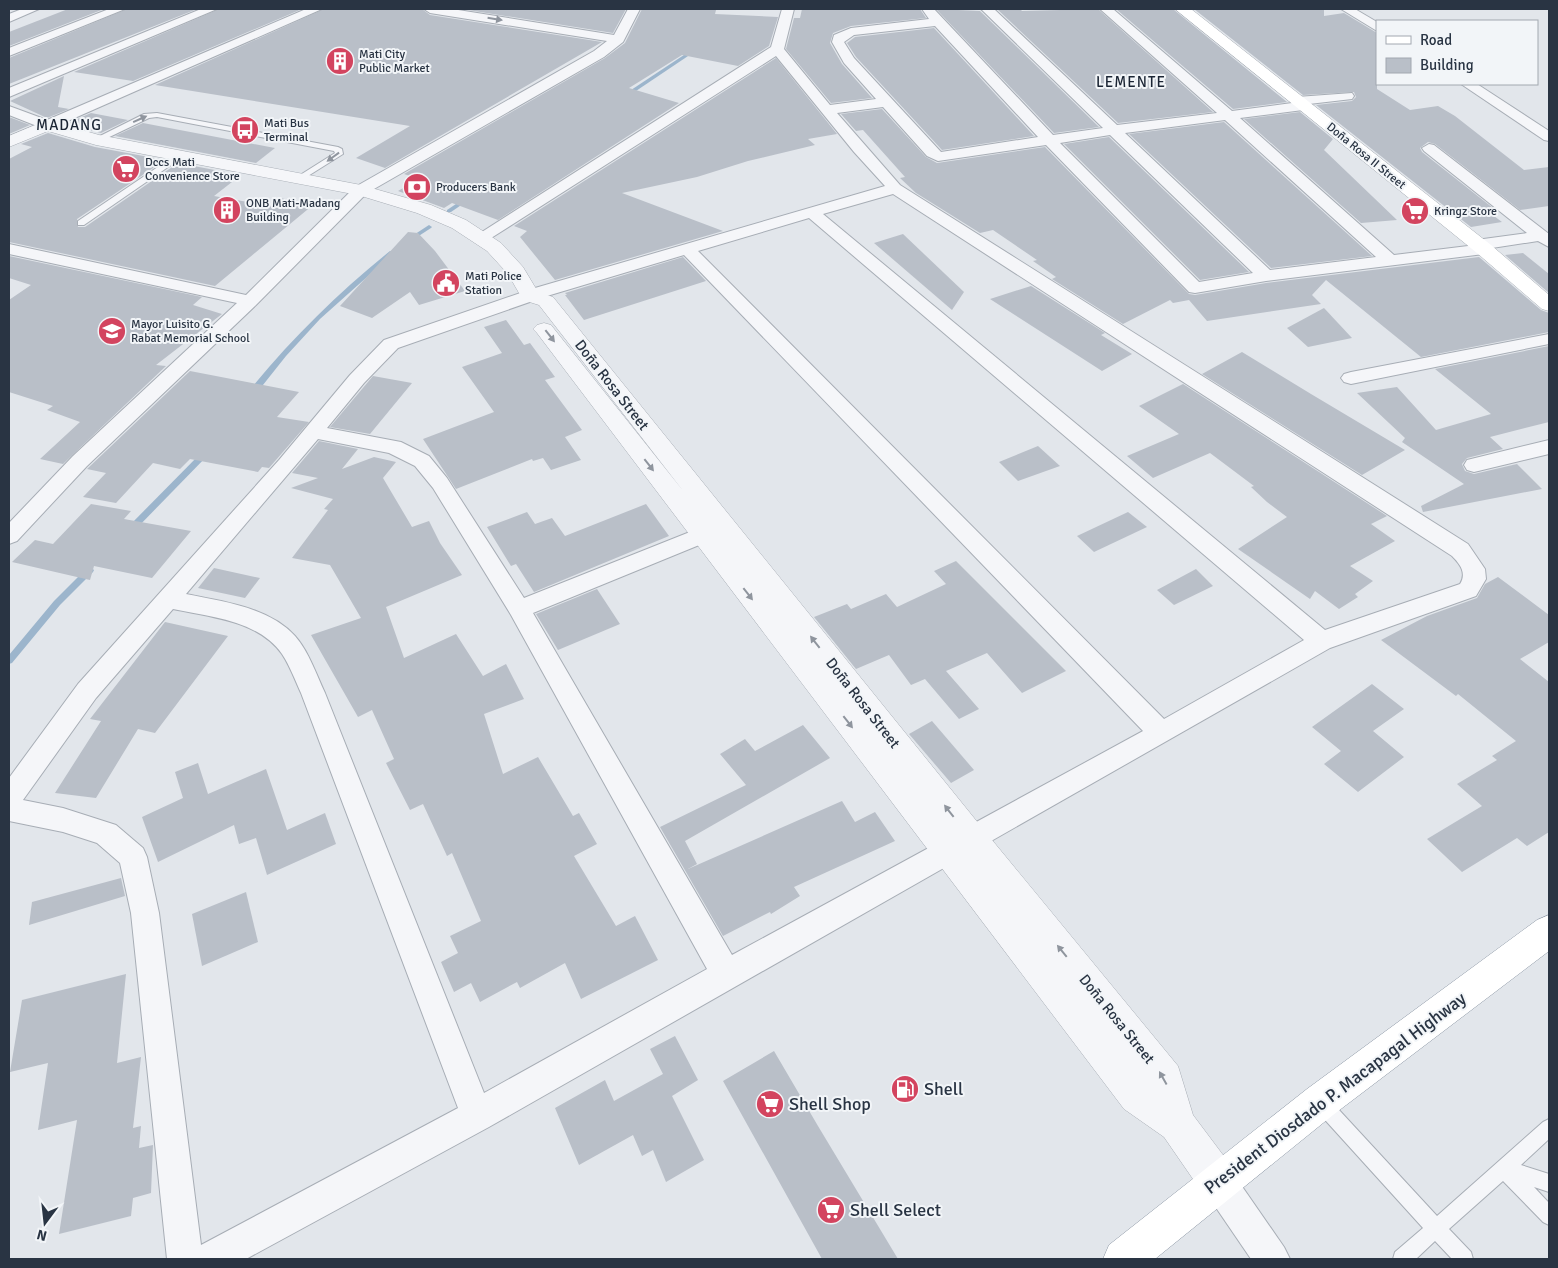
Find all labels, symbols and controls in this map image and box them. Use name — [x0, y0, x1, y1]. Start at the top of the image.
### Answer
one-way arrow — [488, 15, 504, 23]
legend — [1376, 20, 1538, 85]
text: Road — [1420, 31, 1452, 49]
building icon: Mati City Public Market — [325, 46, 355, 76]
place label: Mati City Public Market — [359, 47, 430, 76]
text: Building — [1420, 56, 1474, 74]
district label: LEMENTE — [1096, 73, 1166, 91]
one-way arrow — [133, 115, 147, 123]
bus stop icon: Mati Bus Terminal — [230, 115, 260, 145]
district label: MADANG — [36, 116, 102, 134]
place label: Mati Bus Terminal — [264, 116, 309, 145]
street label: Doña Rosa II Street — [1323, 119, 1409, 193]
one-way arrow — [326, 152, 340, 162]
supermarket icon: Dccs Mati Convenience Store — [111, 154, 141, 184]
place label: Dccs Mati Convenience Store — [145, 155, 240, 184]
bank icon: Producers Bank — [402, 172, 432, 202]
place label: Producers Bank — [436, 180, 516, 195]
building icon: ONB Mati-Madang Building — [212, 195, 242, 225]
place label: ONB Mati-Madang Building — [246, 196, 340, 225]
supermarket icon: Kringz Store — [1400, 196, 1430, 226]
place label: Kringz Store — [1434, 204, 1497, 219]
public building icon: Mati Police Station — [431, 268, 461, 298]
place label: Mati Police Station — [465, 269, 522, 298]
school or university icon: Mayor Luisito G. Rabat Memorial School — [97, 316, 127, 346]
place label: Mayor Luisito G. Rabat Memorial School — [131, 317, 250, 346]
one-way arrow — [545, 329, 555, 343]
street label: Doña Rosa Street — [571, 336, 653, 434]
one-way arrow — [644, 458, 654, 472]
one-way arrow — [743, 587, 753, 601]
one-way arrow — [810, 636, 821, 649]
street label: Doña Rosa Street — [822, 654, 904, 752]
one-way arrow — [842, 715, 853, 728]
one-way arrow — [944, 805, 955, 818]
one-way arrow — [1057, 945, 1068, 958]
street label: Doña Rosa Street — [1075, 971, 1159, 1067]
street label: President Diosdado P. Macapagal Highway — [1200, 987, 1471, 1199]
one-way arrow — [1159, 1071, 1167, 1086]
fuel station icon: Shell — [890, 1074, 920, 1104]
place label: Shell — [924, 1078, 963, 1100]
supermarket icon: Shell Shop — [755, 1089, 785, 1119]
place label: Shell Shop — [789, 1093, 871, 1115]
supermarket icon: Shell Select — [816, 1195, 846, 1225]
north arrow — [20, 1198, 70, 1248]
place label: Shell Select — [850, 1199, 941, 1221]
text: N — [35, 1226, 49, 1245]

